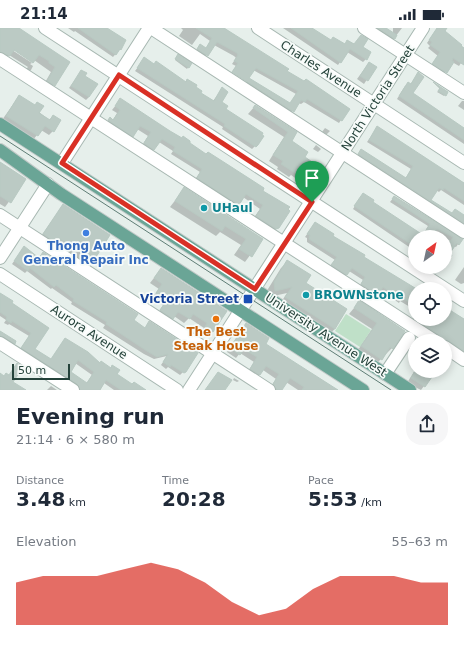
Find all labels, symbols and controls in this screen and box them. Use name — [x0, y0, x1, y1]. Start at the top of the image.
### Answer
text: 21:14 — [20, 5, 68, 23]
street label: Charles Avenue — [278, 38, 364, 100]
street label: North Victoria Street — [339, 42, 418, 153]
pin — [295, 161, 329, 202]
icon: arrive — [301, 167, 323, 189]
place label: UHaul — [212, 201, 253, 215]
marker: UHaul — [199, 203, 209, 213]
marker: Thong Auto General Repair Inc — [81, 228, 91, 238]
north arrow — [408, 230, 452, 274]
map controls — [408, 230, 452, 378]
place label: Thong Auto General Repair Inc — [23, 239, 149, 267]
button: locate — [408, 282, 452, 326]
place label: BROWNstone — [314, 288, 404, 302]
street label: University Avenue West — [263, 290, 390, 380]
marker: BROWNstone — [301, 290, 311, 300]
place label: Victoria Street — [140, 292, 239, 306]
marker: Victoria Street — [242, 293, 254, 305]
street label: Aurora Avenue — [48, 302, 130, 362]
marker: The Best Steak House — [211, 314, 221, 324]
place label: The Best Steak House — [174, 325, 258, 353]
button: layers — [408, 334, 452, 378]
scale bar — [12, 362, 70, 381]
text: 50 m — [18, 364, 46, 377]
button: share — [406, 403, 448, 445]
text: Evening run — [16, 404, 165, 429]
text: 21:14 · 6 × 580 m — [16, 432, 135, 447]
text: Distance — [16, 474, 64, 487]
text: Time — [162, 474, 189, 487]
text: Pace — [308, 474, 334, 487]
text: 3.48 — [16, 487, 65, 511]
text: 20:28 — [162, 487, 226, 511]
text: 5:53 — [308, 487, 358, 511]
text: km — [65, 496, 86, 509]
text: /km — [358, 496, 382, 509]
text: Elevation — [16, 534, 76, 549]
text: 55–63 m — [392, 534, 448, 549]

